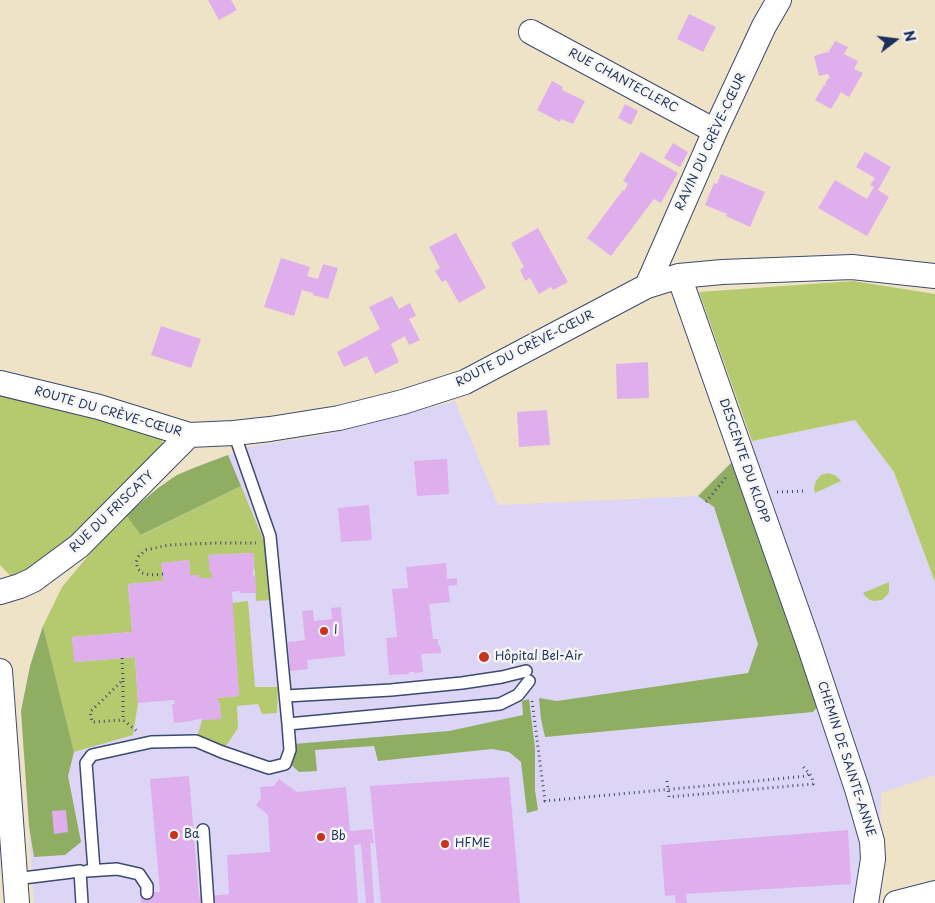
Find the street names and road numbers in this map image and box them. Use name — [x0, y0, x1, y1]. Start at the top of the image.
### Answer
street label: RUE CHANTECLERC — [566, 46, 680, 116]
street label: RAVIN DU CRÈVE-CŒUR — [673, 71, 749, 213]
street label: ROUTE DU CRÈVE-CŒUR — [454, 308, 596, 390]
street label: ROUTE DU CRÈVE-CŒUR — [32, 384, 184, 440]
street label: DESCENTE DU KLOPP — [716, 397, 772, 525]
street label: RUE DU FRISCATY — [67, 468, 157, 556]
street label: CHEMIN DE SAINTE-ANNE — [814, 679, 878, 839]

